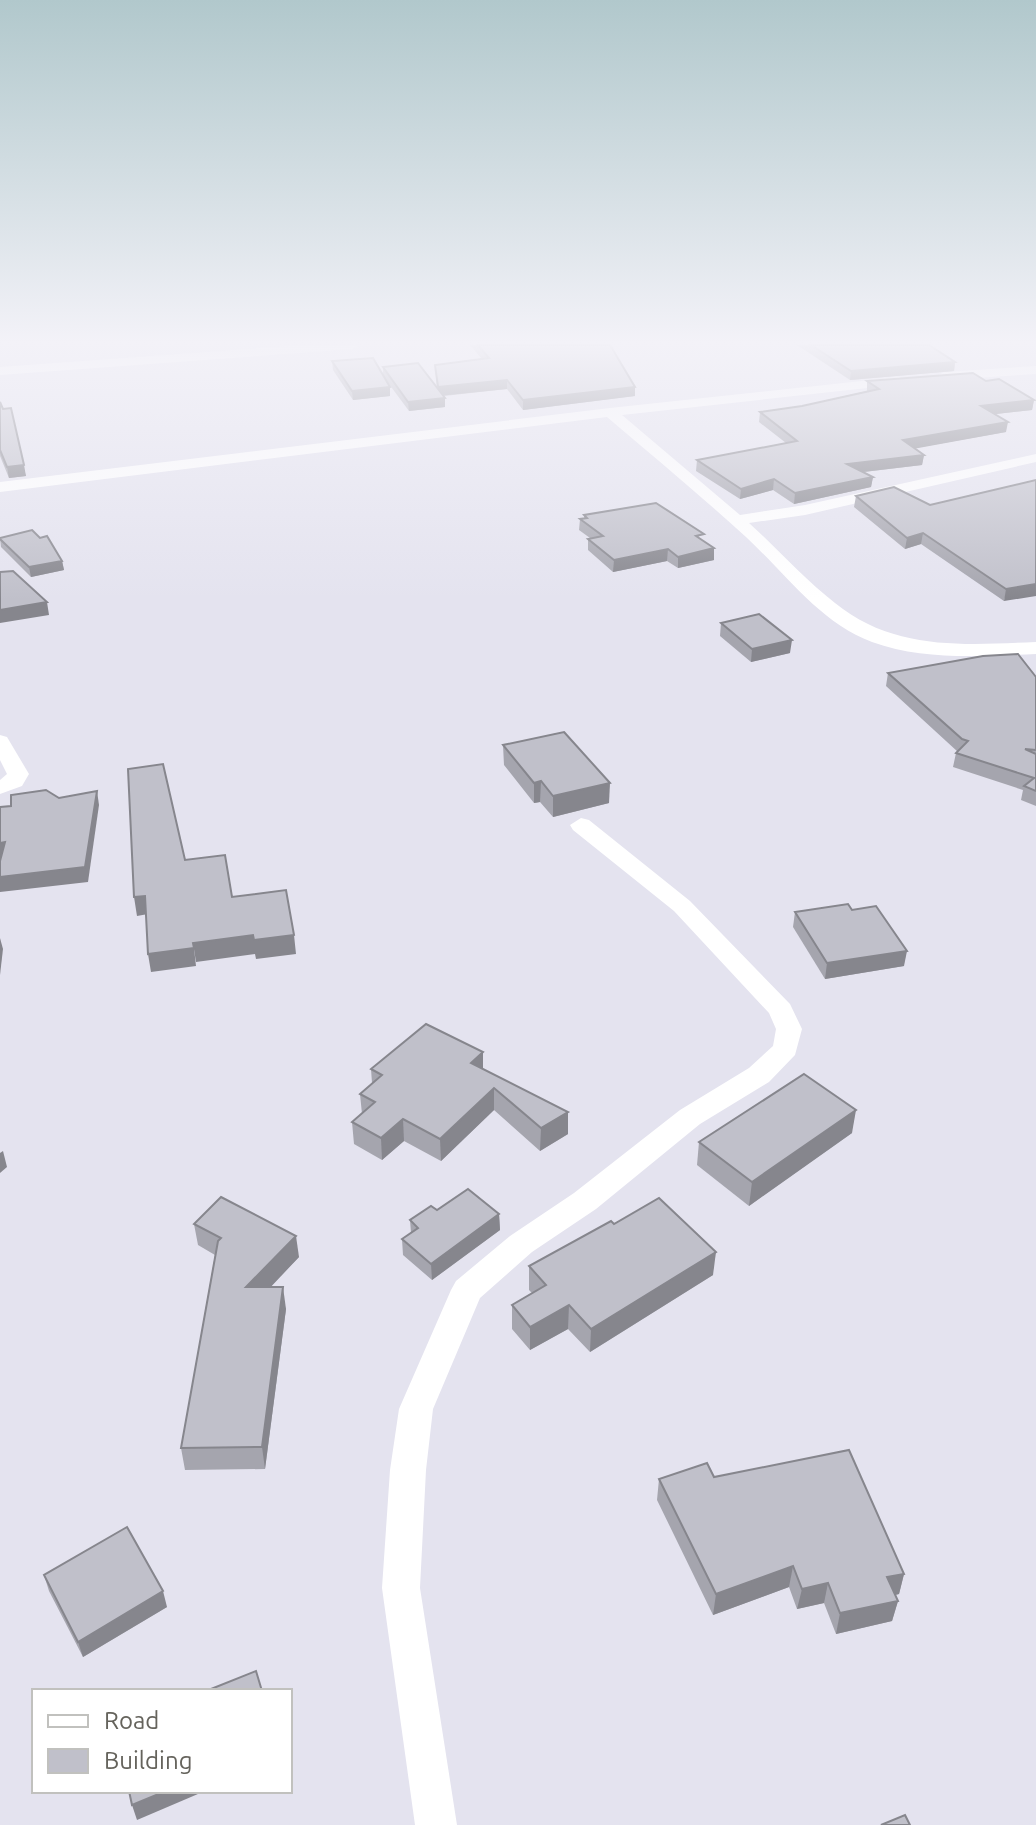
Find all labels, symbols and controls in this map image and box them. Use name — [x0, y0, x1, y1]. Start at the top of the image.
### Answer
legend — [32, 1689, 292, 1793]
text: Road — [104, 1707, 159, 1734]
text: Building — [104, 1747, 192, 1774]

